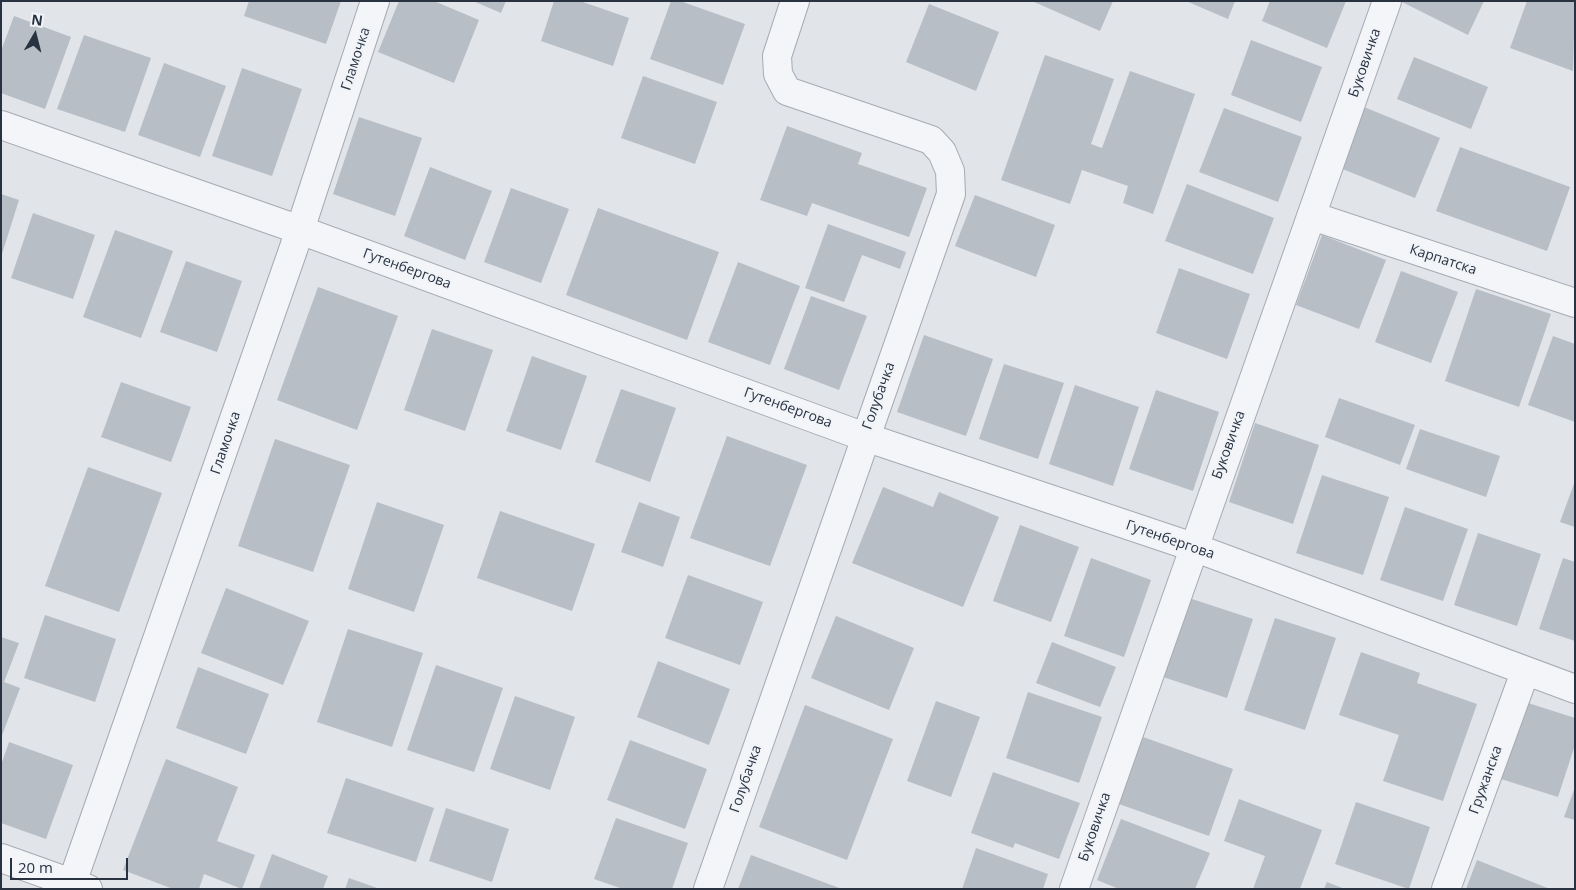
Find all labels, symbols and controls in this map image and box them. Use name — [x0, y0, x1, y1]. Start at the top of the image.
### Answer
text: N — [30, 9, 44, 30]
north arrow — [10, 10, 60, 60]
street label: Гламочка — [338, 25, 374, 93]
street label: Буковичка — [1345, 26, 1385, 100]
street label: Карпатска — [1407, 241, 1479, 279]
street label: Гутенбергова — [361, 245, 453, 293]
street label: Голубачка — [859, 360, 899, 432]
street label: Гутенбергова — [742, 384, 834, 432]
street label: Буковичка — [1209, 408, 1249, 482]
street label: Гламочка — [207, 409, 245, 477]
street label: Гутенбергова — [1123, 517, 1217, 563]
street label: Голубачка — [727, 743, 765, 815]
street label: Гружанска — [1466, 744, 1506, 816]
street label: Буковичка — [1075, 790, 1115, 864]
scale bar — [12, 848, 130, 880]
text: 20 m — [18, 857, 53, 877]

